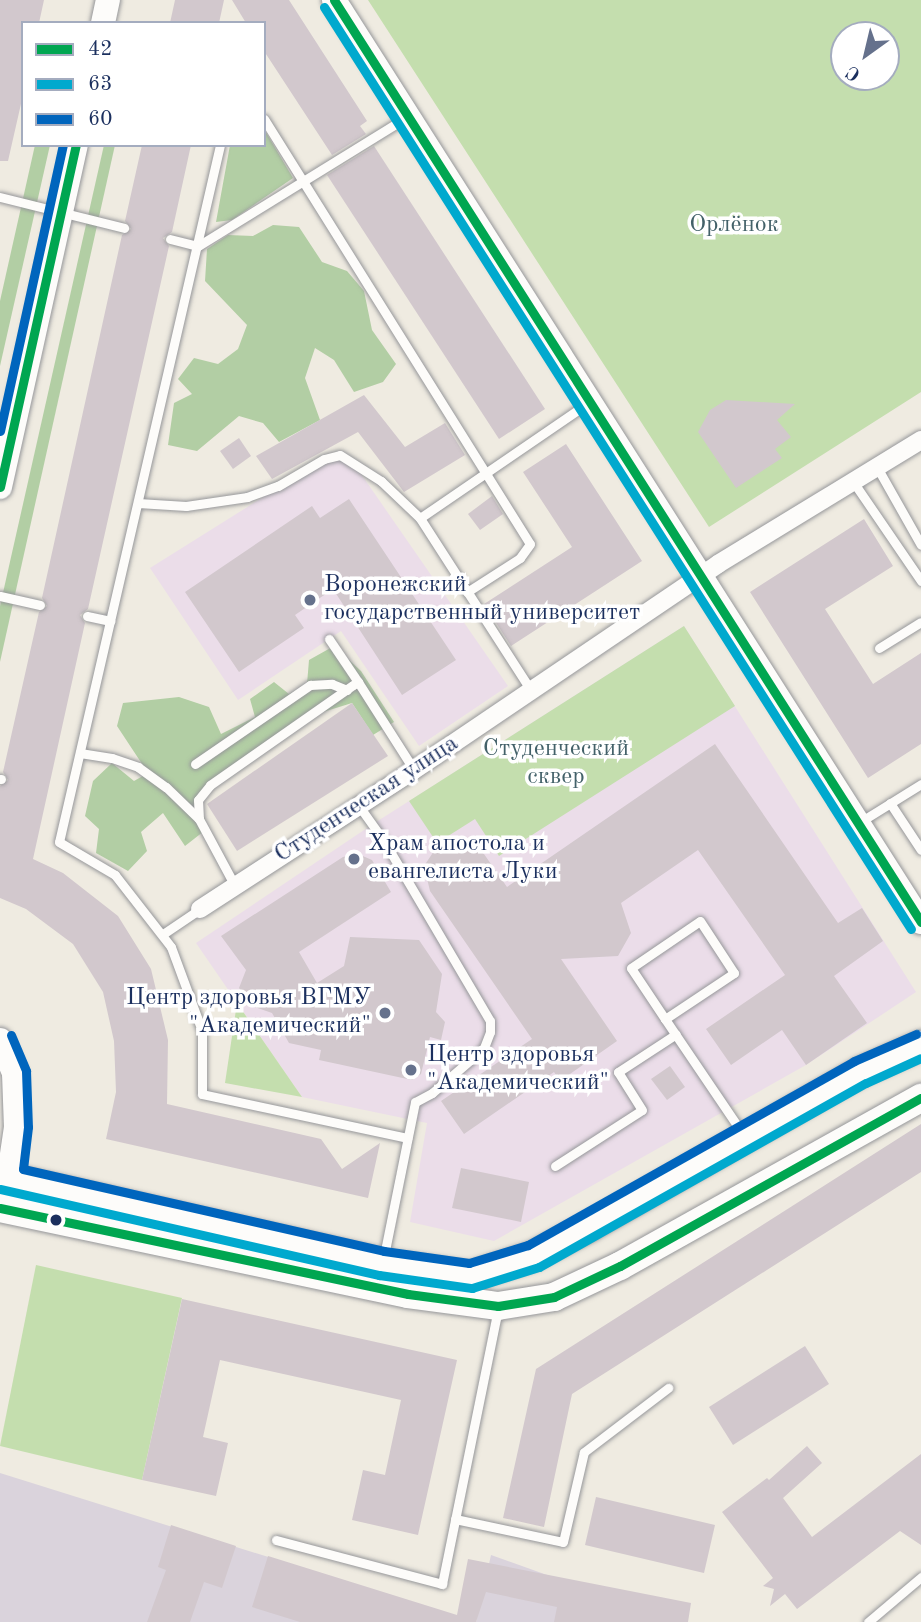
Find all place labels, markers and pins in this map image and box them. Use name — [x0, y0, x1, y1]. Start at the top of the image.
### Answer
place label: Воронежский государственный университет — [324, 572, 640, 628]
marker: Воронежский государственный университет — [302, 592, 318, 608]
place label: Храм апостола и евангелиста Луки — [368, 831, 558, 887]
marker: Храм апостола и евангелиста Луки — [346, 851, 362, 867]
place label: Центр здоровья ВГМУ "Академический" — [126, 985, 371, 1041]
marker: Центр здоровья ВГМУ "Академический" — [377, 1005, 393, 1021]
place label: Центр здоровья "Академический" — [427, 1042, 609, 1098]
marker: Центр здоровья "Академический" — [401, 1060, 421, 1080]
unlabelled marker — [49, 1213, 63, 1227]

